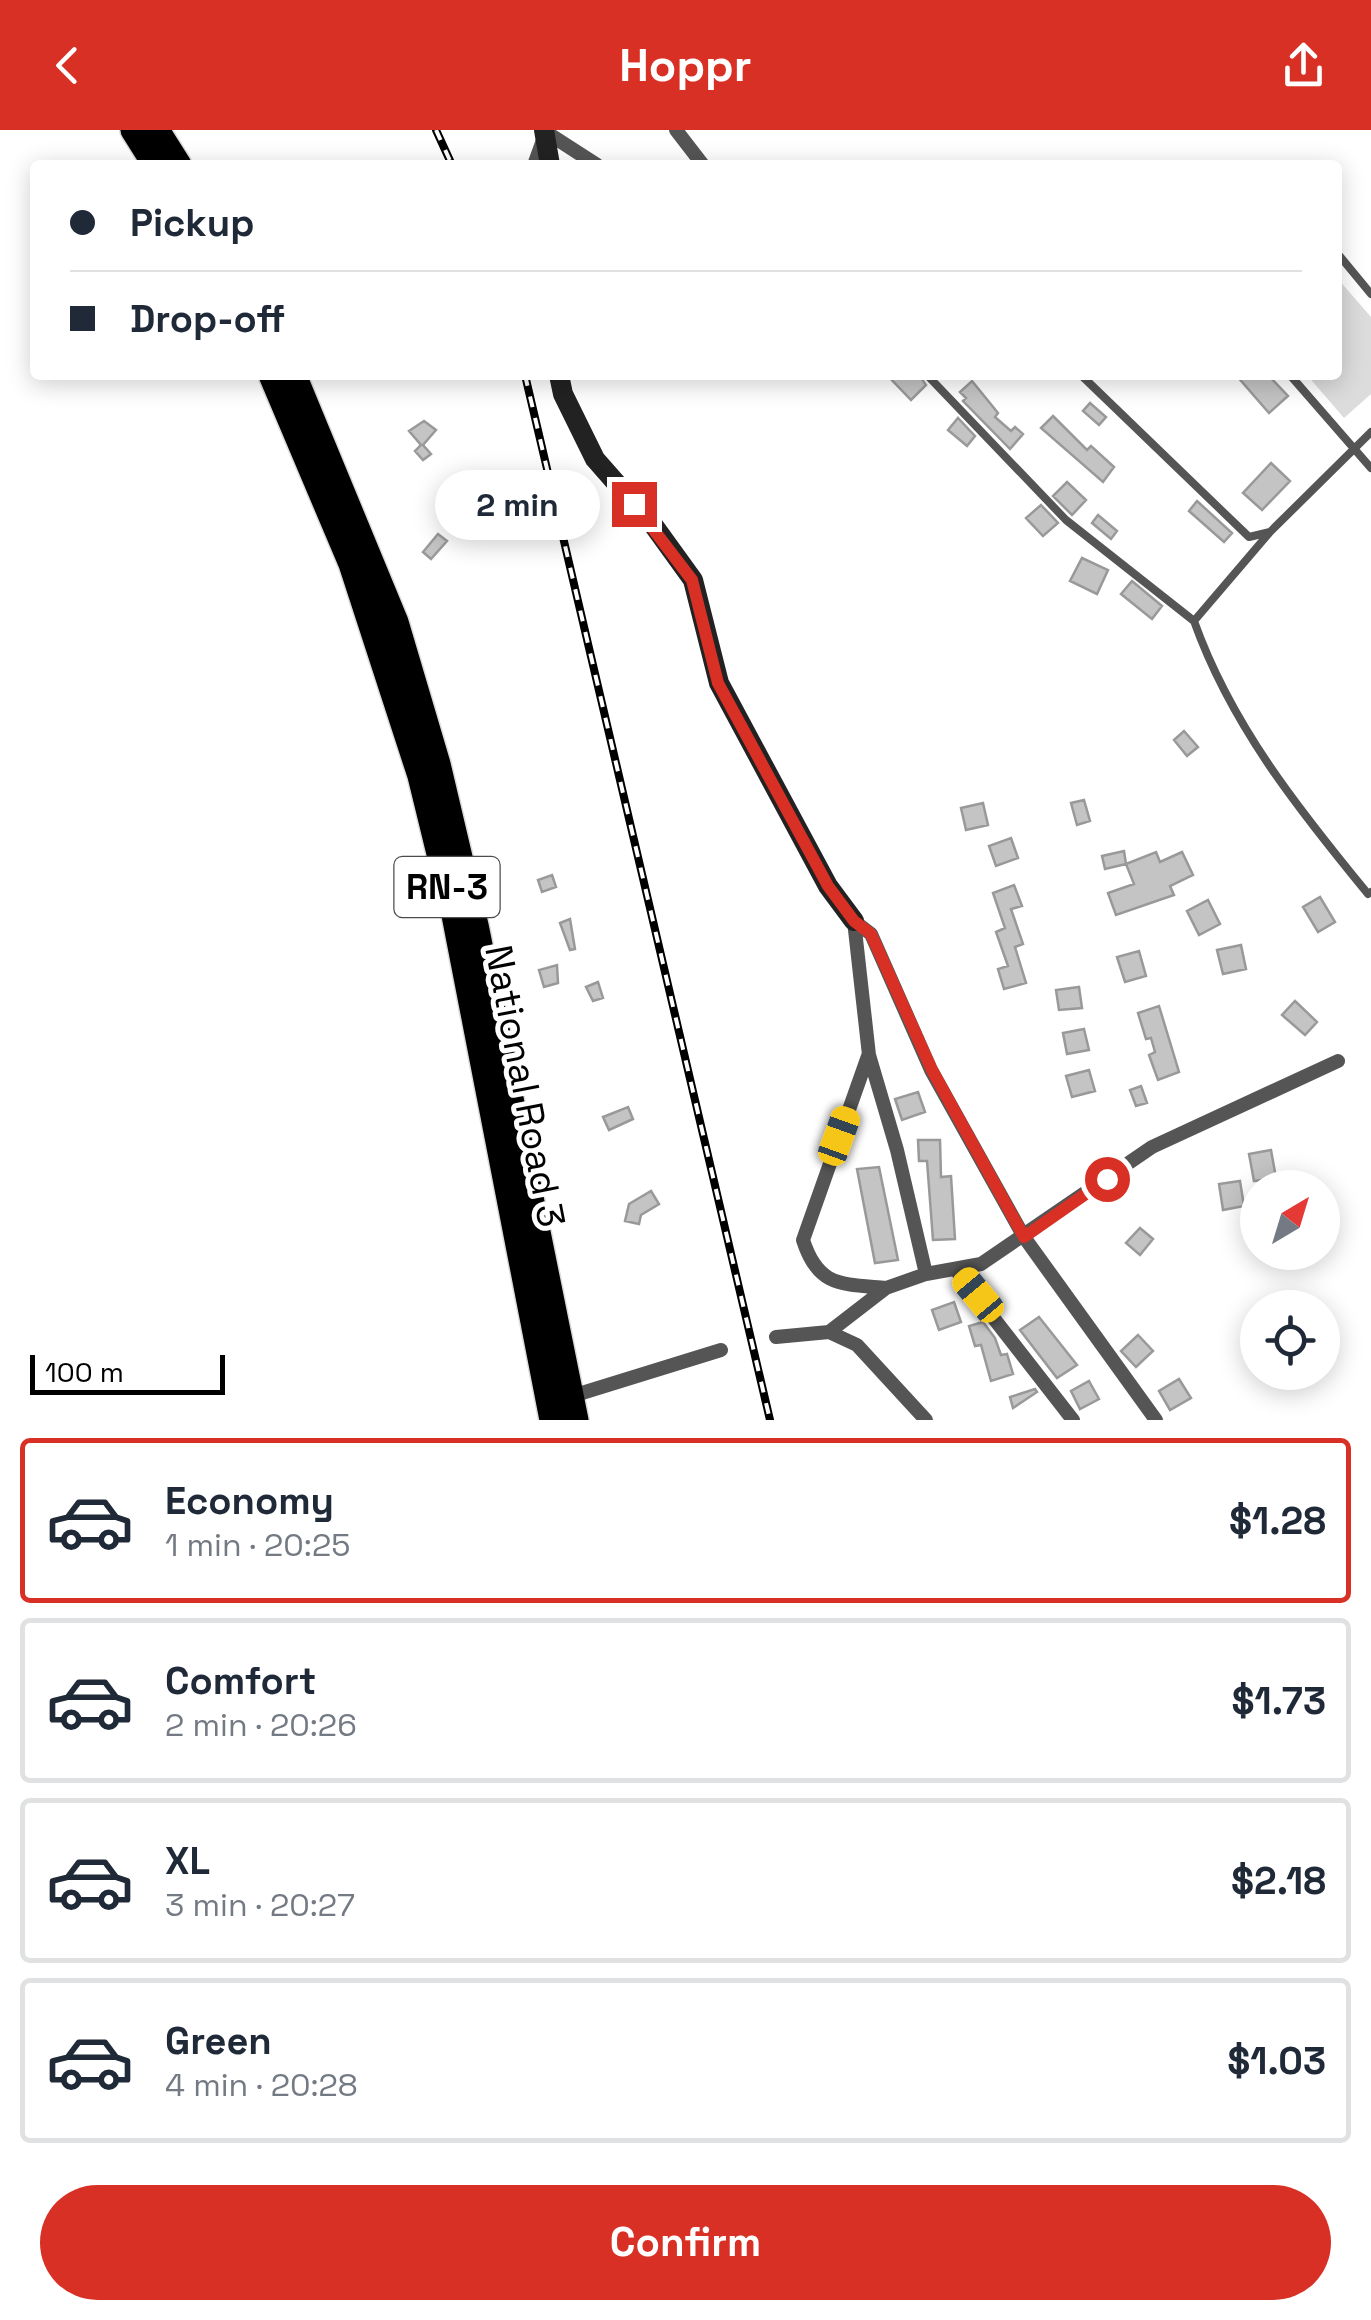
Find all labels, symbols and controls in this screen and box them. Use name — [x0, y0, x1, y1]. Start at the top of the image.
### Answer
text: Hoppr — [619, 37, 752, 94]
icon: back — [40, 38, 95, 93]
icon: share — [1276, 38, 1331, 93]
text: Pickup — [130, 199, 254, 247]
text: Drop-off — [130, 295, 285, 343]
callout: 2 min — [434, 469, 599, 539]
route end — [612, 482, 657, 527]
text: 2 min — [476, 485, 559, 525]
road number: RN-3 — [394, 857, 500, 917]
street label: National Road 3 — [474, 941, 576, 1231]
car — [815, 1103, 863, 1169]
route start — [1085, 1157, 1130, 1202]
north arrow — [1240, 1170, 1340, 1270]
map controls — [1240, 1170, 1340, 1390]
car — [947, 1262, 1009, 1328]
button: locate — [1240, 1290, 1340, 1390]
scale bar — [30, 1350, 225, 1394]
text: 100 m — [45, 1354, 124, 1390]
icon: car — [45, 1476, 135, 1566]
text: Economy — [165, 1477, 334, 1525]
text: $1.28 — [1229, 1497, 1326, 1545]
text: 1 min · 20:25 — [165, 1525, 350, 1565]
icon: car — [45, 1656, 135, 1746]
text: Comfort — [165, 1657, 316, 1705]
text: $1.73 — [1232, 1677, 1326, 1725]
text: 2 min · 20:26 — [165, 1705, 357, 1745]
icon: car — [45, 1836, 135, 1926]
text: XL — [165, 1837, 210, 1885]
text: $2.18 — [1231, 1857, 1326, 1905]
text: 3 min · 20:27 — [165, 1885, 355, 1925]
icon: car — [45, 2016, 135, 2106]
text: Green — [165, 2017, 272, 2065]
text: $1.03 — [1227, 2037, 1326, 2085]
text: 4 min · 20:28 — [165, 2065, 358, 2105]
button: Confirm — [40, 2185, 1331, 2300]

